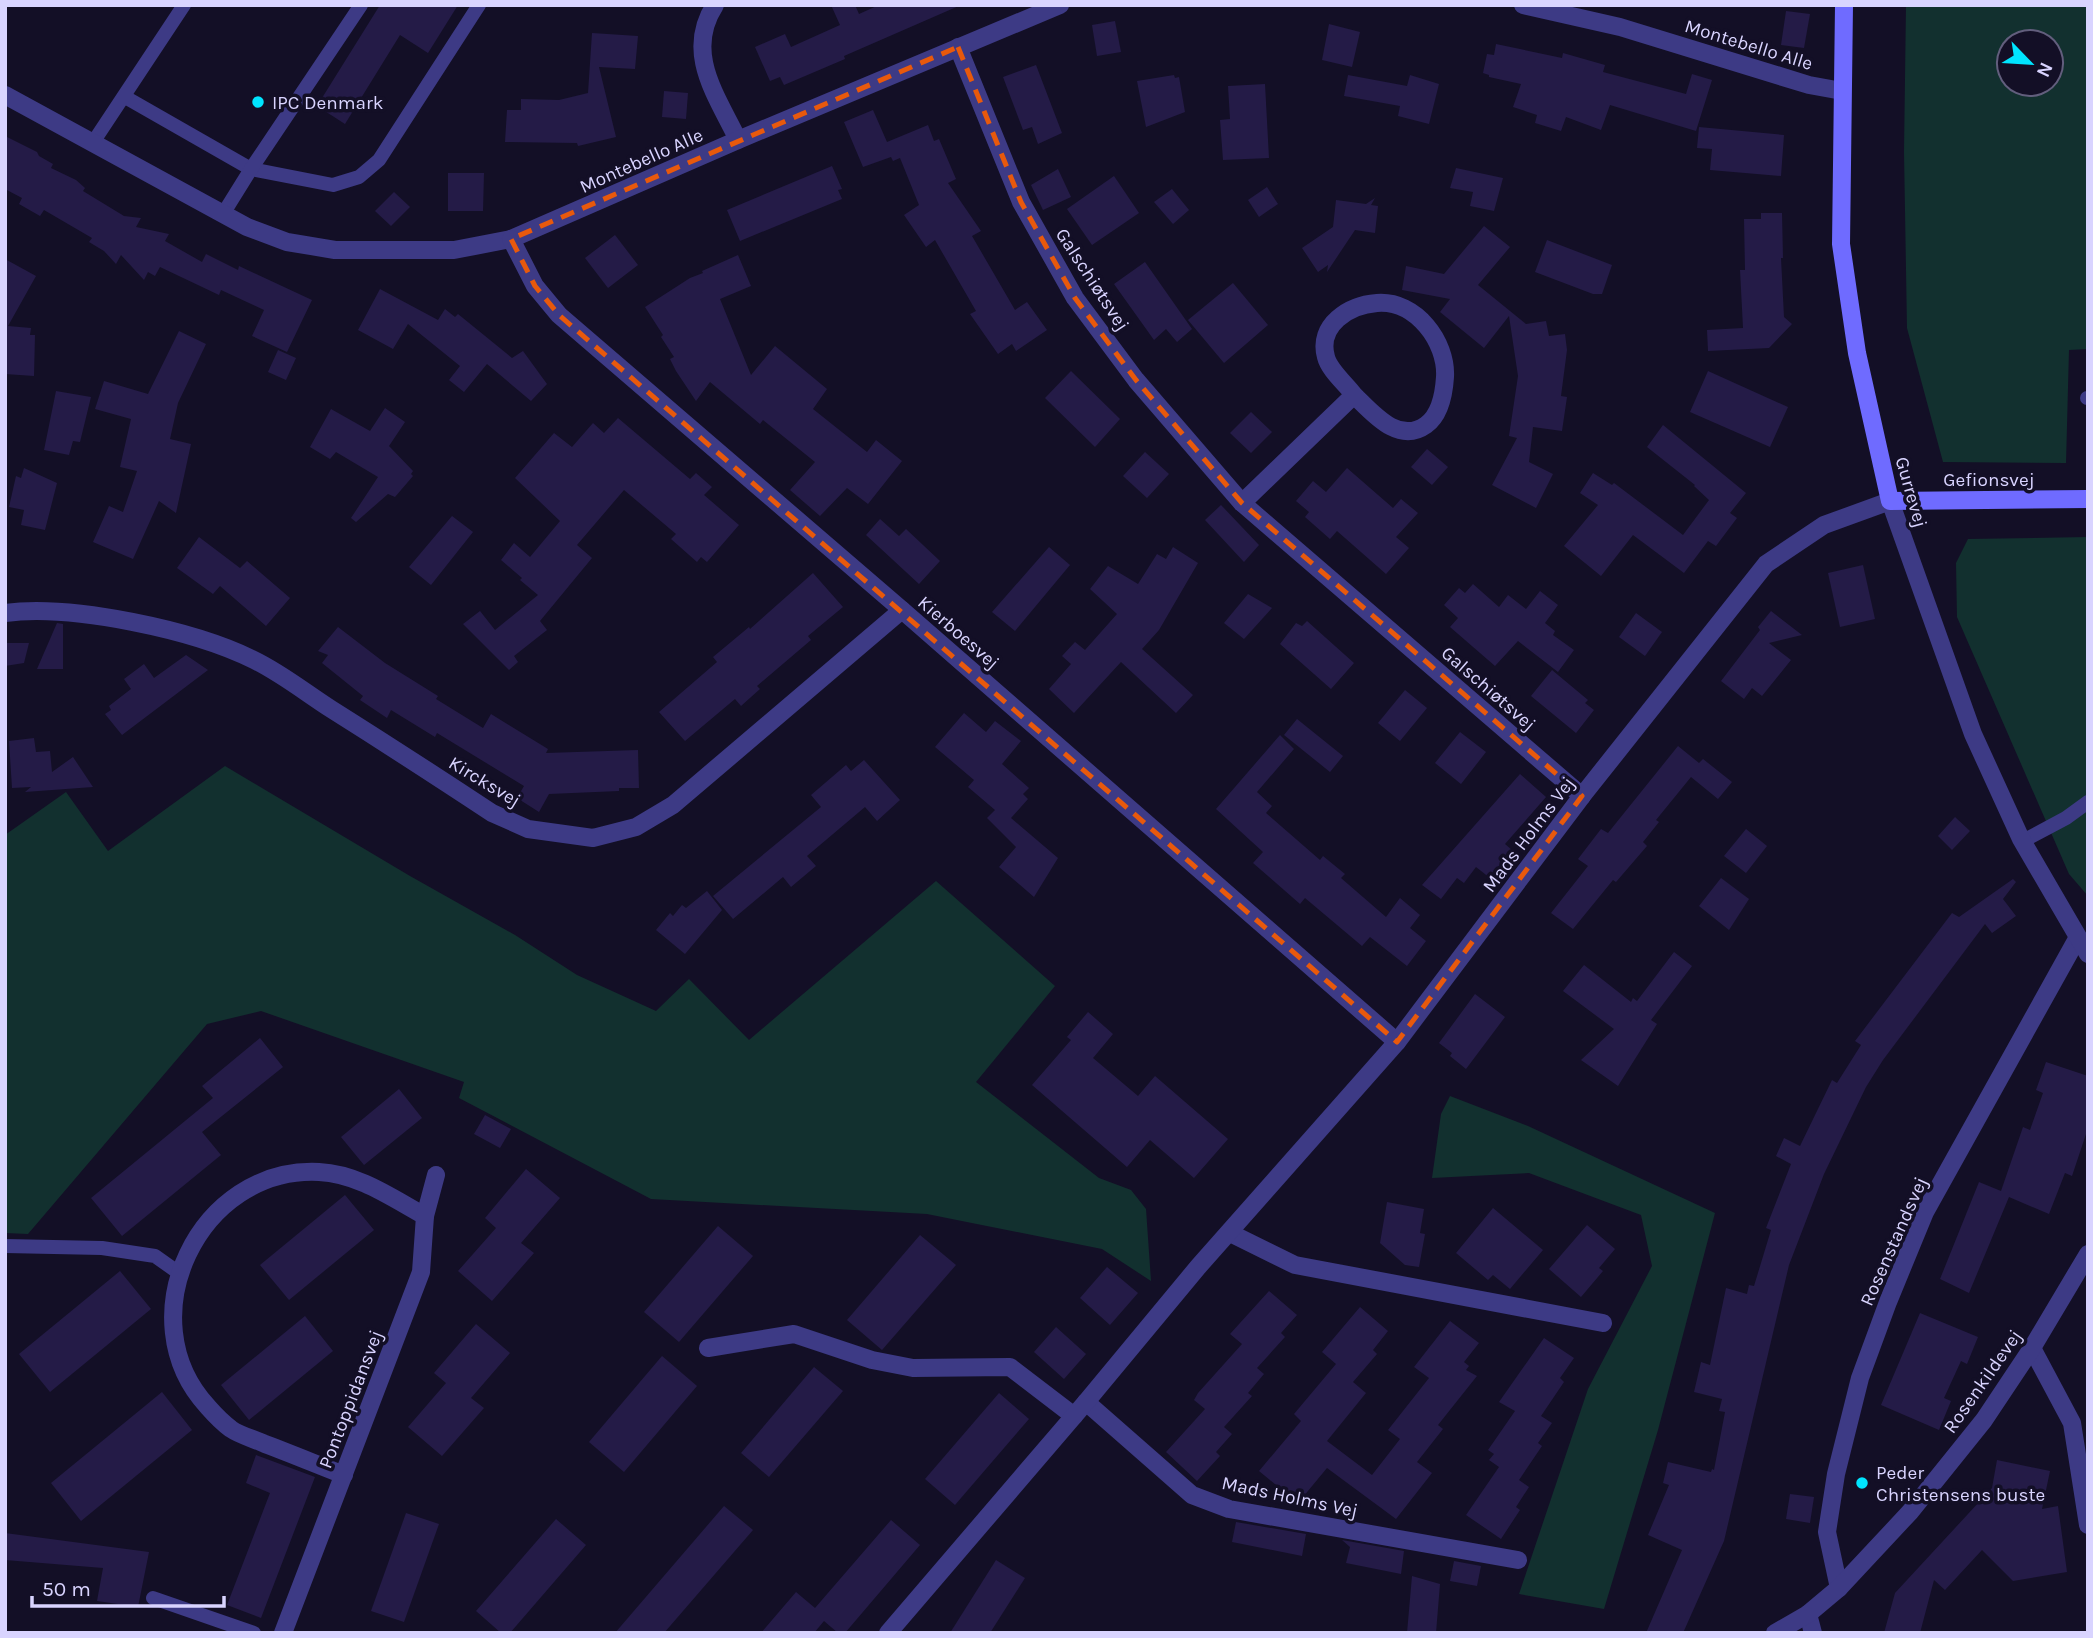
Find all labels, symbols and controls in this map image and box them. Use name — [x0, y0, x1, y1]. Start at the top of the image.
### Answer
street label: Montebello Alle — [1682, 15, 1815, 75]
north arrow — [1995, 28, 2065, 98]
text: N — [2032, 59, 2057, 81]
place label: IPC Denmark — [272, 92, 384, 114]
marker: IPC Denmark — [250, 94, 266, 110]
street label: Montebello Alle — [576, 124, 707, 198]
street label: Galschiøtsvej — [1051, 224, 1133, 335]
street label: Gurrevej — [1890, 454, 1932, 530]
street label: Gefionsvej — [1943, 469, 2035, 491]
street label: Kierboesvej — [913, 591, 1003, 674]
street label: Galschiøtsvej — [1437, 642, 1540, 736]
street label: Kircksvej — [445, 752, 524, 812]
street label: Mads Holms Vej — [1478, 773, 1579, 897]
street label: Rosenstandsvej — [1856, 1174, 1932, 1309]
street label: Rosenkildevej — [1939, 1326, 2027, 1438]
street label: Pontoppidansvej — [314, 1327, 387, 1472]
place label: Peder Christensens buste — [1876, 1462, 2045, 1506]
street label: Mads Holms Vej — [1220, 1472, 1360, 1522]
marker: Peder Christensens buste — [1854, 1475, 1870, 1491]
scale bar — [32, 1564, 224, 1608]
text: 50 m — [42, 1577, 91, 1601]

